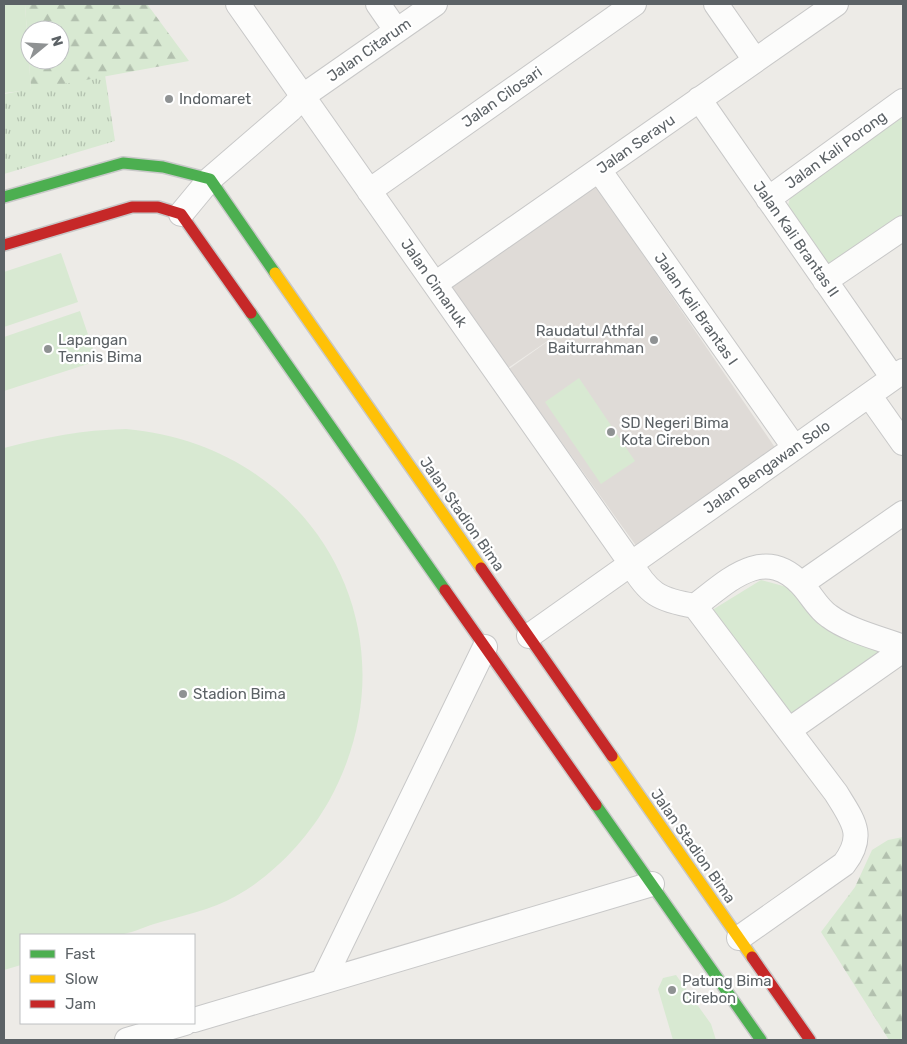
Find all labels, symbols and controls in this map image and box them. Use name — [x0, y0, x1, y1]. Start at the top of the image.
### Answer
street label: Jalan Citarum — [324, 14, 414, 86]
north arrow — [20, 20, 70, 70]
text: N — [47, 34, 67, 49]
street label: Jalan Cilosari — [459, 63, 545, 131]
place label: Indomaret — [179, 90, 251, 108]
marker: Indomaret — [163, 93, 175, 105]
street label: Jalan Kali Porong — [782, 107, 890, 193]
street label: Jalan Serayu — [594, 110, 678, 178]
street label: Jalan Kali Brantas II — [749, 178, 843, 300]
street label: Jalan Cimanuk — [397, 235, 471, 331]
street label: Jalan Kali Brantas I — [650, 249, 742, 369]
place label: Raudatul Athfal Baiturrahman — [536, 322, 644, 357]
place label: Lapangan Tennis Bima — [58, 331, 142, 366]
marker: Raudatul Athfal Baiturrahman — [648, 334, 660, 346]
marker: Lapangan Tennis Bima — [42, 343, 54, 355]
place label: SD Negeri Bima Kota Cirebon — [621, 414, 729, 449]
street label: Jalan Bengawan Solo — [700, 417, 834, 517]
marker: SD Negeri Bima Kota Cirebon — [605, 426, 617, 438]
street label: Jalan Stadion Bima — [416, 454, 508, 574]
place label: Stadion Bima — [193, 685, 286, 703]
marker: Stadion Bima — [177, 688, 189, 700]
street label: Jalan Stadion Bima — [647, 786, 739, 906]
legend — [20, 934, 195, 1024]
text: Fast — [65, 945, 95, 963]
text: Slow — [65, 970, 98, 988]
place label: Patung Bima Cirebon — [682, 972, 772, 1007]
marker: Patung Bima Cirebon — [666, 984, 678, 996]
text: Jam — [65, 995, 96, 1013]

